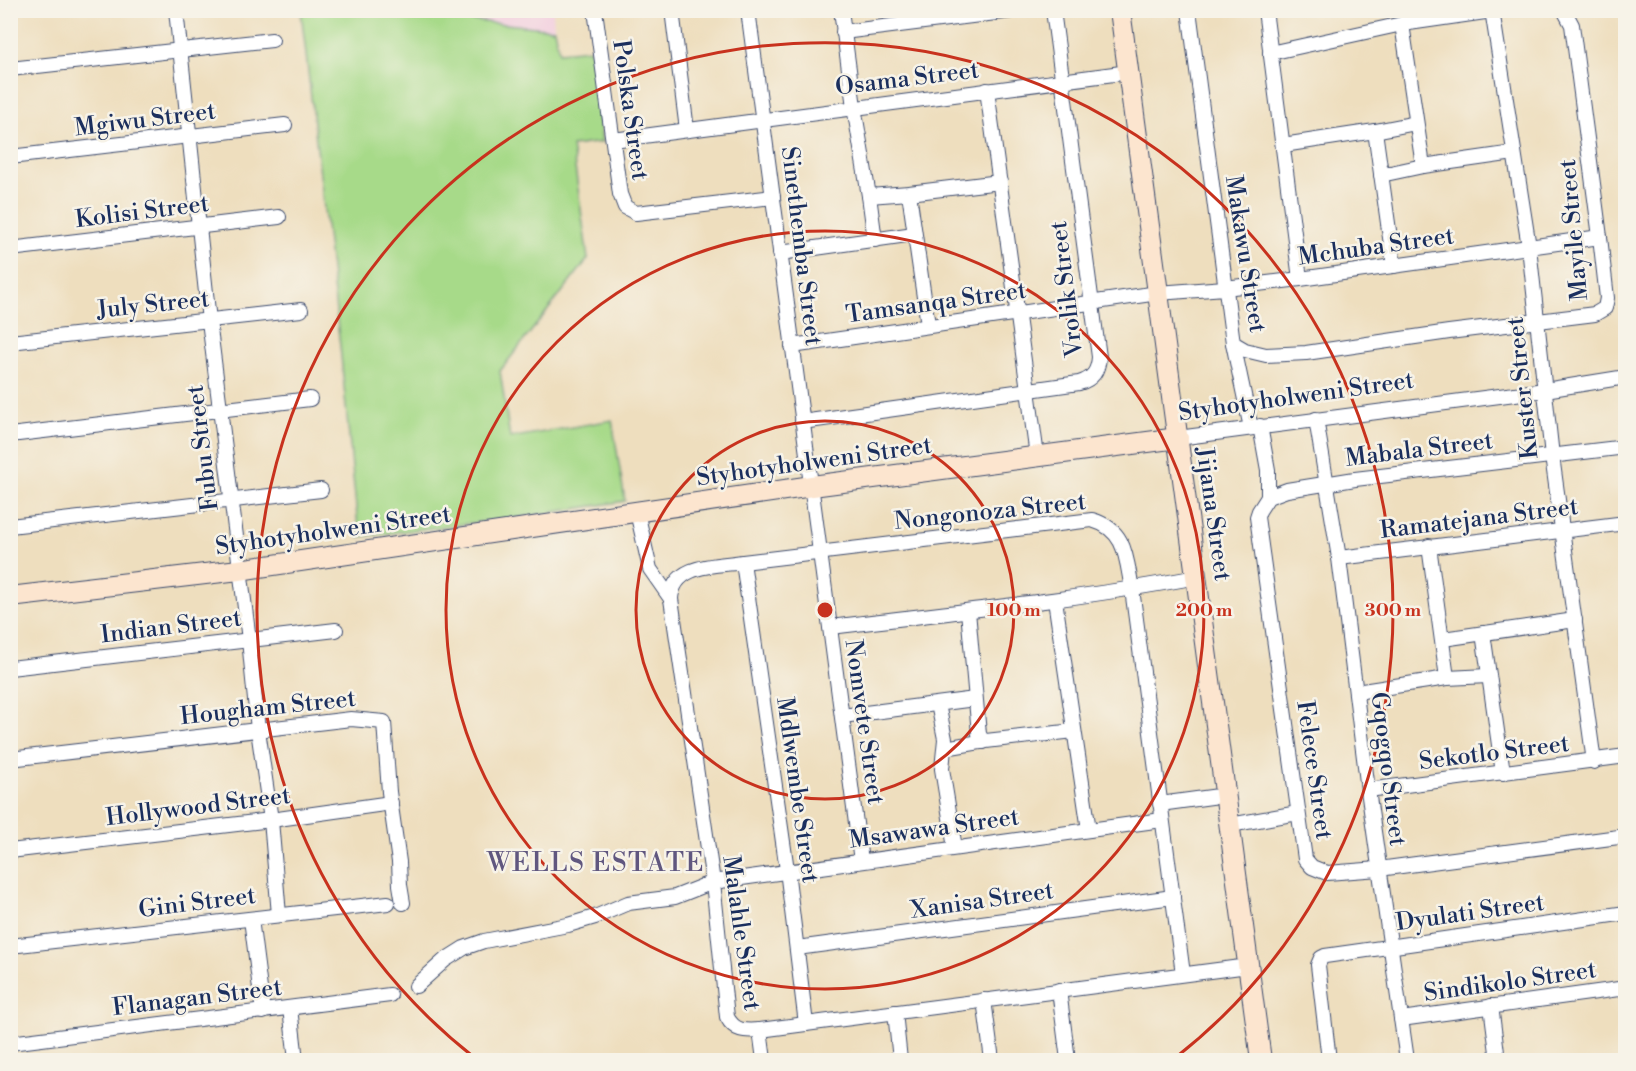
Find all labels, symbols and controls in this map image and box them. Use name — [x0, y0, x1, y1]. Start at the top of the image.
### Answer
street label: Polska Street — [605, 38, 655, 183]
street label: Osama Street — [833, 55, 981, 103]
street label: Mgiwu Street — [73, 96, 218, 144]
street label: Sinethemba Street — [774, 145, 828, 348]
street label: Mayile Street — [1553, 157, 1595, 302]
street label: Makawu Street — [1218, 173, 1272, 336]
street label: Kolisi Street — [74, 189, 211, 235]
street label: Vrolik Street — [1044, 219, 1090, 360]
street label: Mchuba Street — [1296, 221, 1456, 273]
street label: Tamsanqa Street — [844, 275, 1029, 330]
street label: July Street — [94, 284, 211, 326]
street label: Kuster Street — [1501, 315, 1545, 461]
street label: Styhotyholweni Street — [1176, 366, 1416, 428]
street label: Fubu Street — [180, 383, 226, 513]
street label: Mabala Street — [1344, 426, 1495, 474]
street label: Styhotyholweni Street — [694, 431, 934, 493]
street label: Jijana Street — [1189, 444, 1237, 584]
street label: Nongonoza Street — [893, 487, 1088, 537]
street label: Ramatejana Street — [1378, 492, 1580, 546]
street label: Styhotyholweni Street — [213, 500, 453, 562]
text: 100 m — [987, 599, 1041, 622]
text: 200 m — [1176, 599, 1233, 622]
text: 300 m — [1365, 599, 1422, 622]
centre of rings — [815, 600, 835, 620]
street label: Indian Street — [99, 603, 244, 651]
street label: Nomvete Street — [838, 638, 890, 807]
street label: Hougham Street — [179, 684, 358, 732]
street label: Gqogqo Street — [1364, 690, 1412, 848]
street label: Mdlwembe Street — [769, 695, 825, 886]
street label: Felece Street — [1289, 699, 1339, 842]
street label: Sekotlo Street — [1417, 729, 1571, 777]
street label: Hollywood Street — [104, 781, 293, 833]
street label: Msawawa Street — [847, 802, 1022, 856]
district label: WELLS ESTATE — [486, 847, 705, 879]
street label: Malahle Street — [715, 854, 767, 1013]
street label: Xanisa Street — [908, 876, 1056, 926]
street label: Gini Street — [137, 881, 258, 925]
street label: Dyulati Street — [1394, 888, 1547, 938]
street label: Sindikolo Street — [1422, 955, 1599, 1009]
street label: Flanagan Street — [111, 973, 284, 1023]

